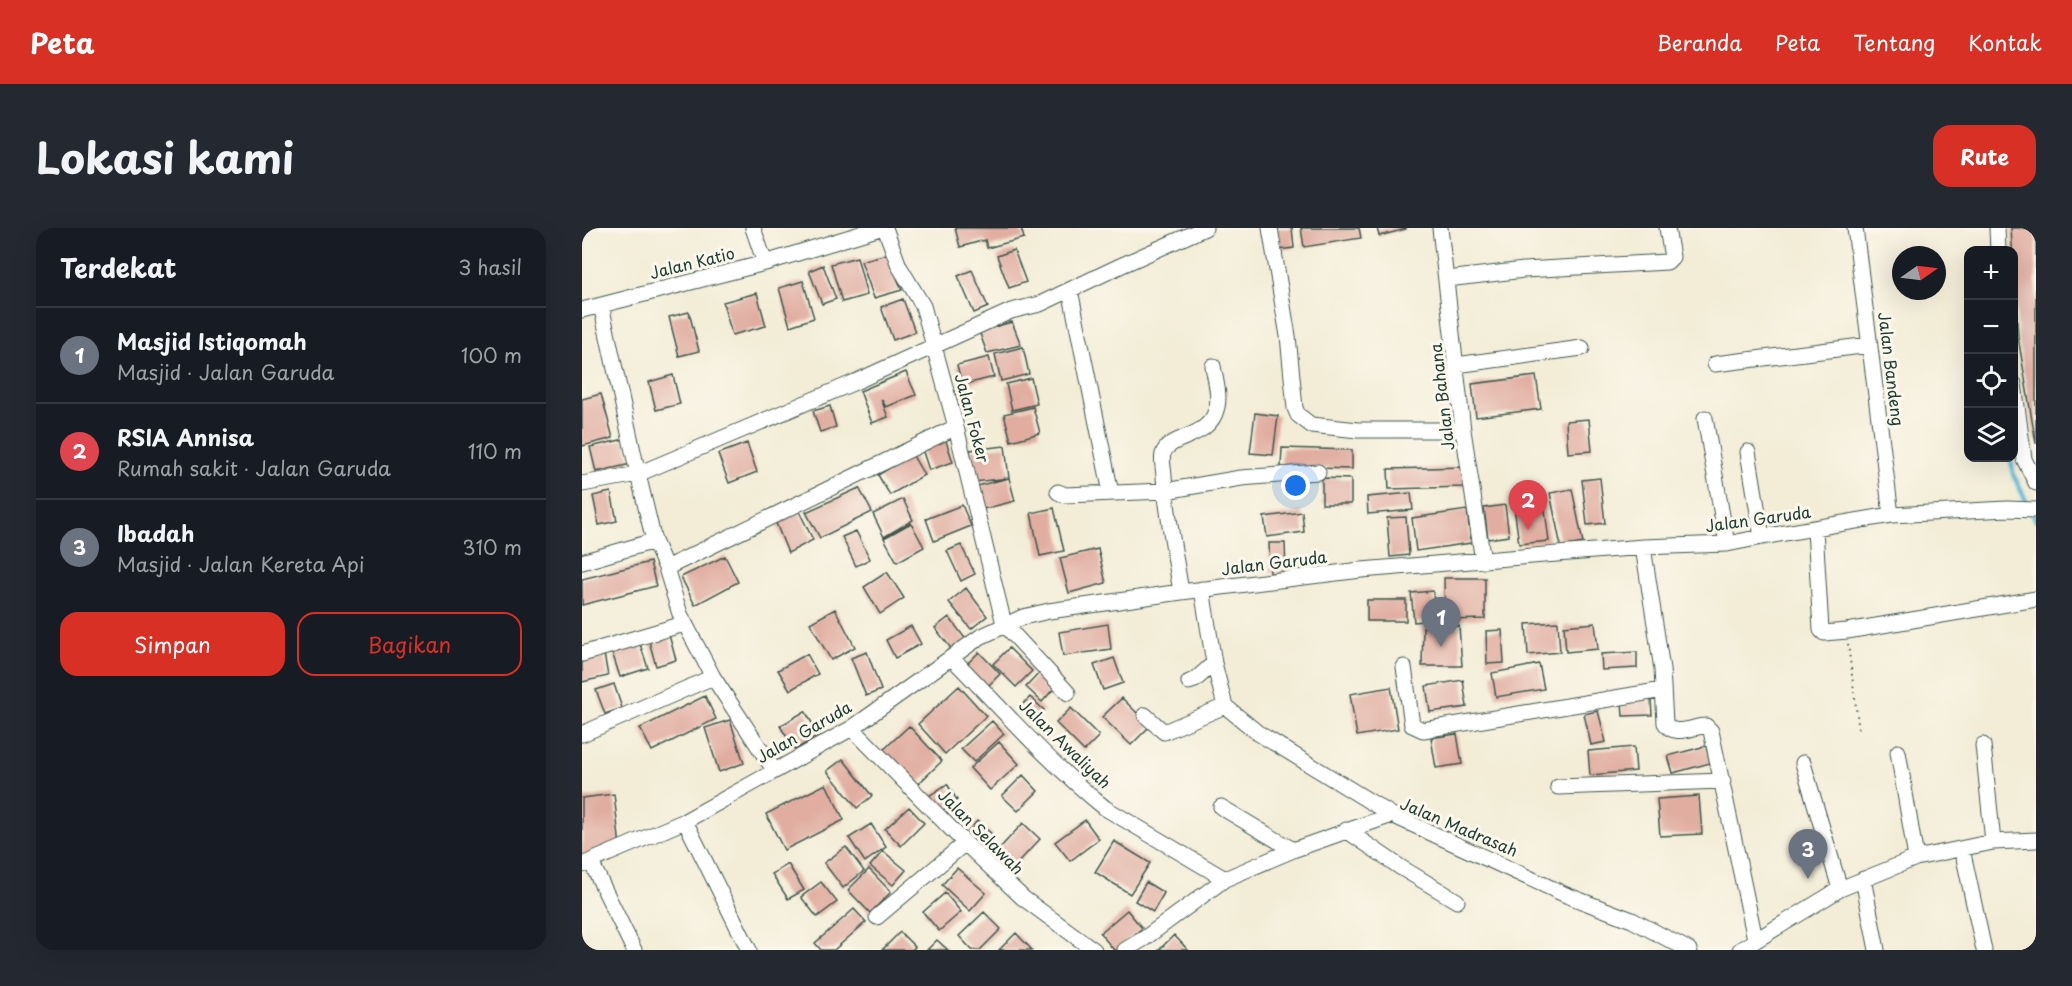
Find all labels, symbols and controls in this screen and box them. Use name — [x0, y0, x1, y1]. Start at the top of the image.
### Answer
text: Peta — [30, 21, 95, 64]
text: Beranda — [1657, 26, 1742, 58]
text: Peta — [1775, 26, 1820, 58]
text: Tentang — [1853, 26, 1935, 58]
text: Kontak — [1968, 26, 2042, 58]
text: Lokasi kami — [36, 125, 294, 188]
button: Rute — [1933, 125, 2036, 187]
street label: Jalan Katio — [647, 240, 737, 284]
north arrow — [1892, 246, 1946, 300]
map controls — [1964, 246, 2018, 462]
button: + — [1964, 246, 2018, 300]
text: Terdekat — [60, 248, 177, 287]
text: 3 hasil — [458, 252, 522, 282]
button: − — [1964, 300, 2018, 354]
street label: Jalan Bandeng — [1873, 310, 1911, 427]
text: Masjid Istiqomah — [117, 324, 307, 357]
text: 1 — [75, 340, 84, 370]
text: 100 m — [461, 340, 522, 370]
street label: Jalan Bahana — [1422, 342, 1459, 452]
button: locate — [1964, 354, 2018, 408]
text: Masjid · Jalan Garuda — [117, 357, 334, 387]
street label: Jalan Foker — [950, 371, 996, 465]
button: layers — [1964, 408, 2018, 462]
text: RSIA Annisa — [117, 420, 254, 453]
text: 2 — [72, 436, 87, 466]
text: 110 m — [468, 436, 522, 466]
text: Rumah sakit · Jalan Garuda — [117, 453, 391, 483]
your location — [1281, 471, 1310, 500]
pin: 2 — [1508, 480, 1548, 530]
street label: Jalan Garuda — [1704, 499, 1812, 537]
text: Ibadah — [117, 516, 195, 549]
text: 3 — [73, 532, 86, 562]
text: 310 m — [462, 532, 522, 562]
street label: Jalan Garuda — [1220, 544, 1328, 580]
text: Masjid · Jalan Kereta Api — [117, 549, 364, 579]
pin: 1 — [1422, 598, 1460, 647]
button: Simpan — [60, 612, 285, 676]
button: Bagikan — [297, 612, 522, 676]
street label: Jalan Awaliyah — [1014, 693, 1117, 794]
street label: Jalan Garuda — [751, 694, 856, 768]
street label: Jalan Selawah — [933, 783, 1030, 880]
street label: Jalan Madrasah — [1397, 790, 1522, 862]
pin: 3 — [1788, 830, 1828, 879]

